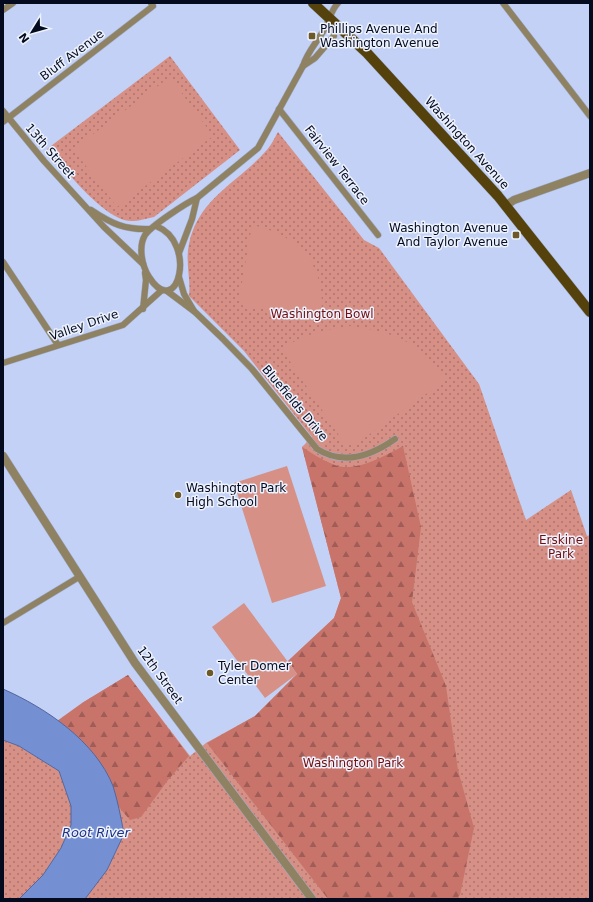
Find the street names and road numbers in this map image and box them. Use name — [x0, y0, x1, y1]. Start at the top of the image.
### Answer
street label: Bluff Avenue — [38, 27, 106, 83]
street label: Washington Avenue — [422, 94, 512, 192]
street label: 13th Street — [22, 121, 78, 181]
street label: Fairview Terrace — [302, 123, 372, 207]
street label: Valley Drive — [48, 307, 120, 343]
street label: Bluefields Drive — [259, 362, 331, 444]
street label: 12th Street — [134, 643, 186, 707]

